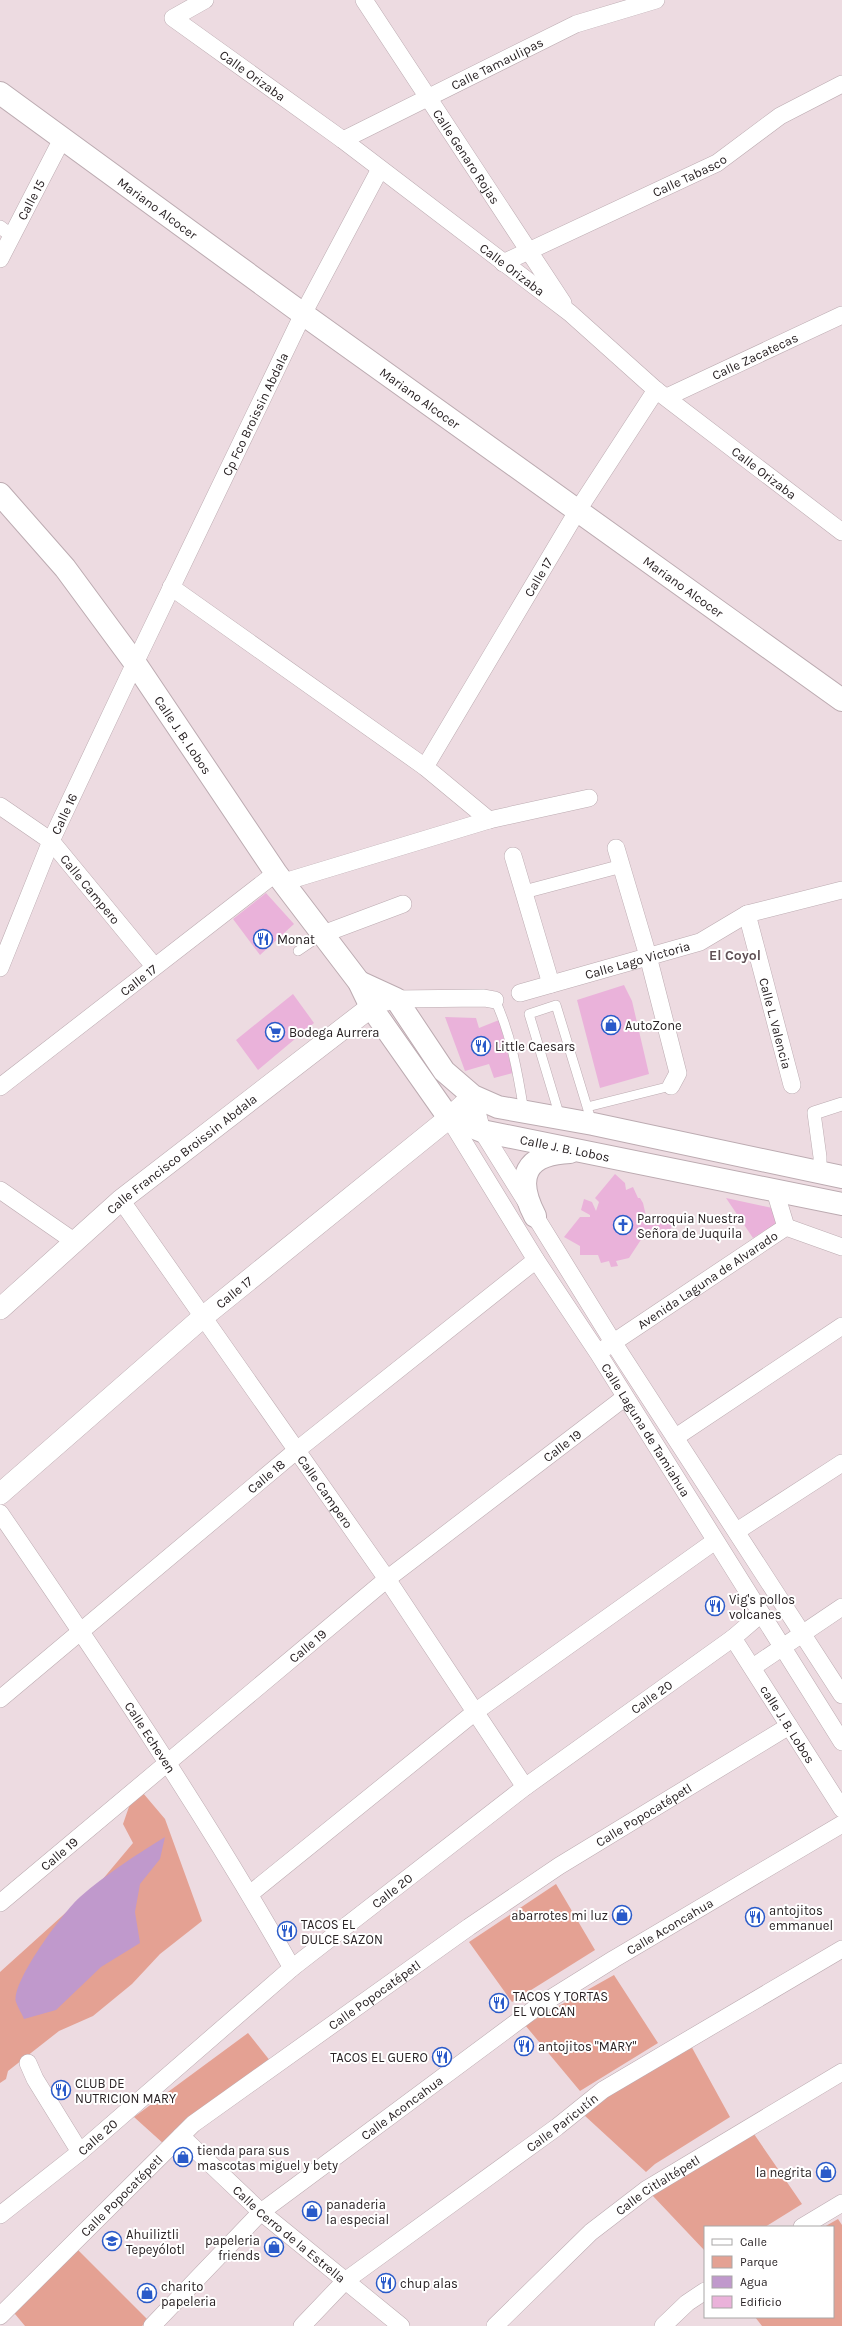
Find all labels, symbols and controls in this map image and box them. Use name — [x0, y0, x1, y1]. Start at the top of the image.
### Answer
street label: Calle Tamaulipas — [448, 34, 546, 93]
street label: Calle Orizaba — [217, 47, 289, 104]
street label: Calle Genaro Rojas — [430, 106, 503, 207]
street label: Calle Tabasco — [650, 151, 729, 200]
street label: Mariano Alcocer — [115, 174, 201, 242]
street label: Calle 15 — [14, 177, 47, 222]
street label: Calle Orizaba — [477, 240, 548, 299]
street label: Calle Zacatecas — [709, 329, 800, 382]
street label: Cp Fco Broissin Abdala — [219, 350, 291, 478]
street label: Mariano Alcocer — [377, 364, 463, 432]
street label: Calle Orizaba — [729, 443, 800, 502]
street label: Mariano Alcocer — [640, 553, 727, 620]
street label: Calle 17 — [521, 555, 555, 599]
street label: Calle J. B. Lobos — [152, 693, 215, 777]
street label: Calle 16 — [48, 791, 80, 837]
street label: Calle Campero — [57, 851, 124, 927]
restaurant icon: Monat — [252, 928, 274, 950]
place label: Monat — [277, 932, 315, 947]
street label: Calle Lago Victoria — [583, 938, 692, 982]
district label: El Coyol — [709, 947, 761, 964]
street label: Calle 17 — [117, 961, 160, 999]
street label: Calle L. Valencia — [757, 976, 795, 1071]
shop icon: AutoZone — [600, 1014, 622, 1036]
place label: AutoZone — [625, 1018, 682, 1033]
supermarket icon: Bodega Aurrera — [264, 1021, 286, 1043]
place label: Bodega Aurrera — [289, 1025, 379, 1040]
restaurant icon: Little Caesars — [470, 1035, 492, 1057]
place label: Little Caesars — [495, 1039, 576, 1054]
street label: Calle Francisco Broissin Abdala — [103, 1091, 260, 1217]
street label: Calle J. B. Lobos — [519, 1131, 611, 1164]
place label: Parroquia Nuestra Señora de Juquila — [637, 1211, 744, 1242]
church icon: Parroquia Nuestra Señora de Juquila — [612, 1214, 634, 1236]
street label: Avenida Laguna de Alvarado — [634, 1227, 780, 1332]
street label: Calle 17 — [213, 1273, 255, 1311]
street label: Calle Laguna de Tamiahua — [599, 1360, 694, 1499]
street label: Calle 19 — [540, 1426, 584, 1465]
street label: Calle Campero — [295, 1452, 356, 1531]
street label: Calle 18 — [244, 1456, 288, 1496]
place label: Vig's pollos volcanes — [729, 1592, 795, 1622]
restaurant icon: Vig's pollos volcanes — [704, 1595, 726, 1617]
street label: Calle 19 — [286, 1626, 329, 1665]
street label: Calle 20 — [628, 1676, 675, 1716]
street label: calle J. B. Lobos — [757, 1682, 818, 1766]
street label: Calle Echeven — [122, 1699, 179, 1776]
street label: Calle Popocatépetl — [593, 1780, 694, 1849]
street label: Calle 19 — [37, 1834, 81, 1873]
street label: Calle 20 — [369, 1870, 415, 1911]
street label: Calle Aconcahua — [624, 1895, 716, 1957]
place label: antojitos emmanuel — [769, 1903, 833, 1933]
shop icon: abarrotes mi luz — [611, 1904, 633, 1926]
restaurant icon: antojitos emmanuel — [744, 1906, 766, 1928]
place label: abarrotes mi luz — [511, 1908, 608, 1923]
place label: TACOS EL DULCE SAZON — [301, 1917, 383, 1947]
restaurant icon: TACOS EL DULCE SAZON — [276, 1920, 298, 1942]
street label: Calle Popocatépetl — [325, 1957, 423, 2033]
place label: TACOS Y TORTAS EL VOLCAN — [513, 1989, 608, 2019]
restaurant icon: TACOS Y TORTAS EL VOLCAN — [488, 1992, 510, 2014]
restaurant icon: antojitos "MARY" — [513, 2035, 535, 2057]
place label: antojitos "MARY" — [538, 2039, 636, 2054]
restaurant icon: TACOS EL GUERO — [431, 2046, 453, 2068]
place label: TACOS EL GUERO — [330, 2050, 428, 2065]
street label: Calle Aconcahua — [358, 2072, 446, 2143]
place label: CLUB DE NUTRICION MARY — [75, 2076, 176, 2106]
restaurant icon: CLUB DE NUTRICION MARY — [50, 2079, 72, 2101]
street label: Calle Paricutín — [523, 2090, 601, 2155]
street label: Calle 20 — [75, 2115, 121, 2158]
place label: tienda para sus mascotas miguel y bety — [197, 2143, 338, 2173]
shop icon: tienda para sus mascotas miguel y bety — [172, 2146, 194, 2168]
street label: Calle Popocatépetl — [77, 2151, 165, 2239]
street label: Calle Citlaltépetl — [612, 2152, 702, 2218]
shop icon: la negrita — [815, 2161, 837, 2183]
place label: la negrita — [756, 2165, 812, 2180]
street label: Calle Cerro de la Estrella — [230, 2182, 349, 2285]
place label: panaderia la especial — [326, 2197, 389, 2227]
shop icon: panaderia la especial — [301, 2200, 323, 2222]
legend — [704, 2226, 834, 2318]
place label: Ahuiliztli Tepeyólotl — [126, 2227, 185, 2257]
school or university icon: Ahuiliztli Tepeyólotl — [101, 2230, 123, 2252]
place label: papeleria friends — [205, 2233, 260, 2263]
text: Calle — [740, 2235, 767, 2249]
shop icon: papeleria friends — [263, 2236, 285, 2258]
text: Parque — [740, 2255, 778, 2269]
restaurant icon: chup alas — [375, 2272, 397, 2294]
text: Agua — [740, 2275, 768, 2289]
place label: chup alas — [400, 2276, 458, 2291]
place label: charito papeleria — [161, 2279, 216, 2309]
shop icon: charito papeleria — [136, 2282, 158, 2304]
text: Edificio — [740, 2295, 781, 2309]

